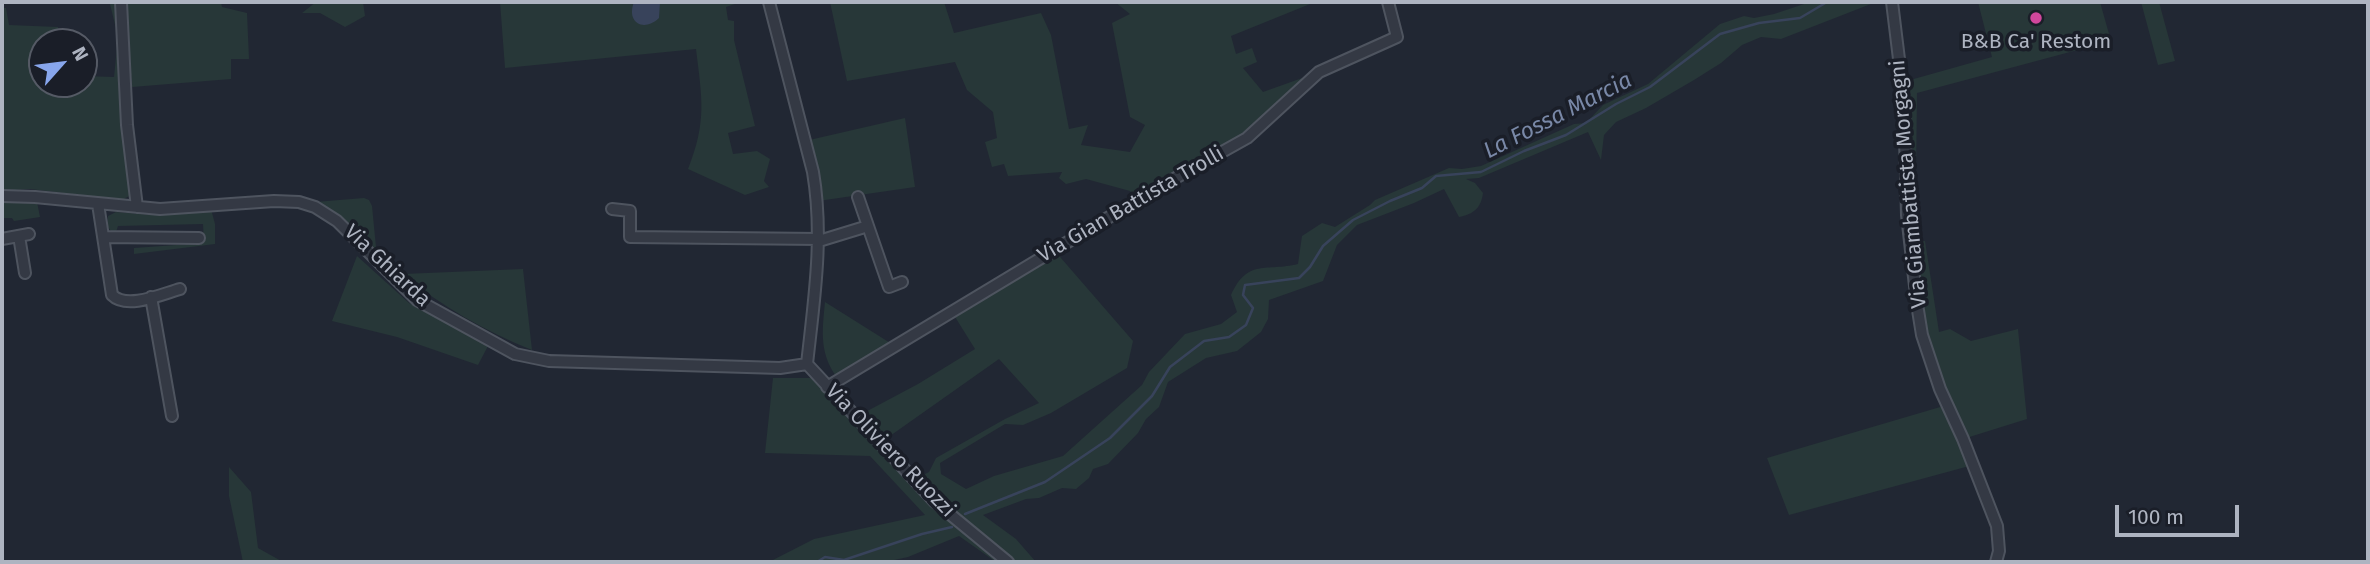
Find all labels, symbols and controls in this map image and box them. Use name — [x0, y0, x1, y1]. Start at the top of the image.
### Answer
marker: B&B Ca' Restom — [2028, 10, 2044, 26]
north arrow — [28, 28, 98, 98]
place label: B&B Ca' Restom — [1961, 29, 2111, 55]
text: N — [67, 43, 93, 65]
street label: Via Giambattista Morgagni — [1886, 59, 1932, 309]
water label: La Fossa Marcia — [1479, 67, 1637, 165]
street label: Via Gian Battista Trolli — [1033, 141, 1229, 269]
street label: Via Ghiarda — [339, 220, 435, 312]
street label: Via Oliviero Ruozzi — [820, 379, 960, 523]
scale bar — [2118, 490, 2242, 534]
text: 100 m — [2128, 504, 2184, 530]

